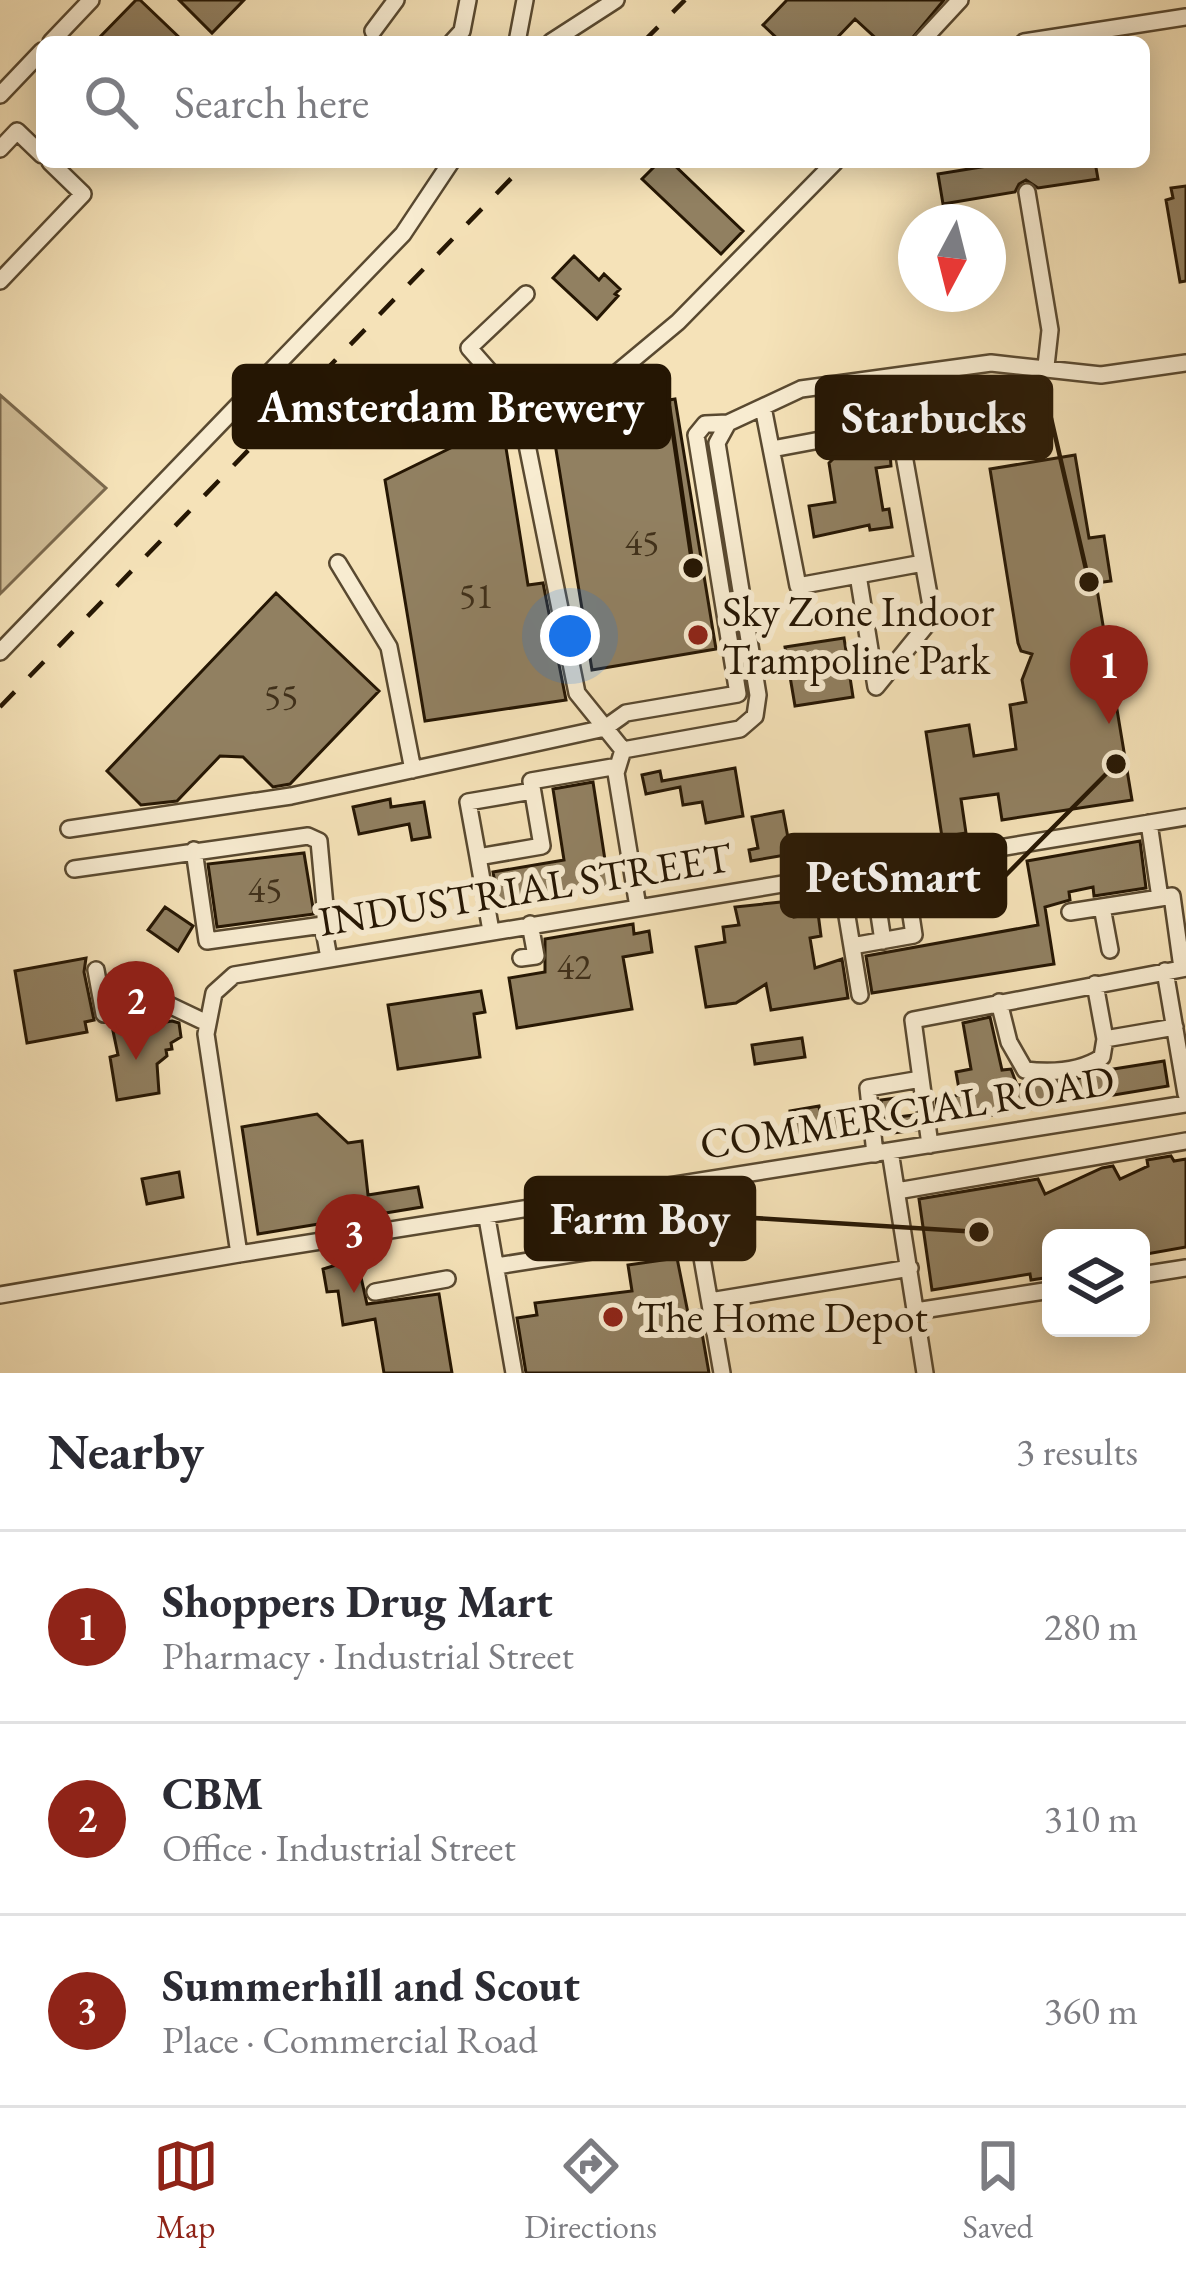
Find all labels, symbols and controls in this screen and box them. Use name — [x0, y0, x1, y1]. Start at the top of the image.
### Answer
search box — [36, 36, 1150, 168]
icon: search — [78, 69, 144, 135]
text: Search here — [174, 73, 369, 131]
north arrow — [898, 204, 1006, 312]
callout: Amsterdam Brewery — [234, 366, 669, 447]
text: Amsterdam Brewery — [257, 377, 645, 435]
callout: Starbucks — [817, 377, 1051, 458]
text: Starbucks — [841, 388, 1027, 446]
house number: 45 — [625, 519, 659, 566]
house number: 51 — [459, 572, 493, 619]
place label: Sky Zone Indoor Trampoline Park — [722, 584, 994, 687]
your location — [540, 606, 600, 666]
marker: Sky Zone Indoor Trampoline Park — [685, 622, 711, 648]
pin: 1 — [1070, 625, 1148, 724]
house number: 55 — [264, 673, 298, 720]
street label: INDUSTRIAL STREET — [315, 829, 736, 949]
callout: PetSmart — [782, 835, 1005, 916]
text: PetSmart — [805, 847, 981, 905]
house number: 45 — [248, 866, 282, 913]
house number: 42 — [557, 943, 591, 990]
pin: 2 — [97, 961, 175, 1060]
street label: COMMERCIAL ROAD — [696, 1052, 1118, 1172]
callout: Farm Boy — [526, 1178, 754, 1259]
text: Farm Boy — [550, 1189, 731, 1247]
pin: 3 — [315, 1194, 393, 1293]
map controls — [1042, 1229, 1150, 1337]
button: layers — [1042, 1229, 1150, 1337]
place label: The Home Depot — [637, 1290, 928, 1345]
marker: The Home Depot — [600, 1304, 626, 1330]
text: Nearby — [48, 1418, 204, 1484]
text: 3 results — [1016, 1426, 1138, 1477]
text: Shoppers Drug Mart — [162, 1572, 553, 1630]
text: 1 — [77, 1601, 97, 1652]
text: 280 m — [1044, 1601, 1138, 1652]
text: Pharmacy · Industrial Street — [162, 1630, 574, 1681]
text: CBM — [162, 1764, 263, 1822]
text: 2 — [77, 1793, 97, 1844]
text: 310 m — [1044, 1793, 1138, 1844]
text: Office · Industrial Street — [162, 1822, 516, 1873]
text: Summerhill and Scout — [162, 1956, 580, 2014]
text: 3 — [77, 1985, 97, 2036]
text: 360 m — [1044, 1985, 1138, 2036]
text: Place · Commercial Road — [162, 2014, 538, 2065]
tab: Map — [153, 2133, 219, 2248]
tab: Directions — [524, 2133, 657, 2248]
tab: Saved — [963, 2133, 1033, 2248]

